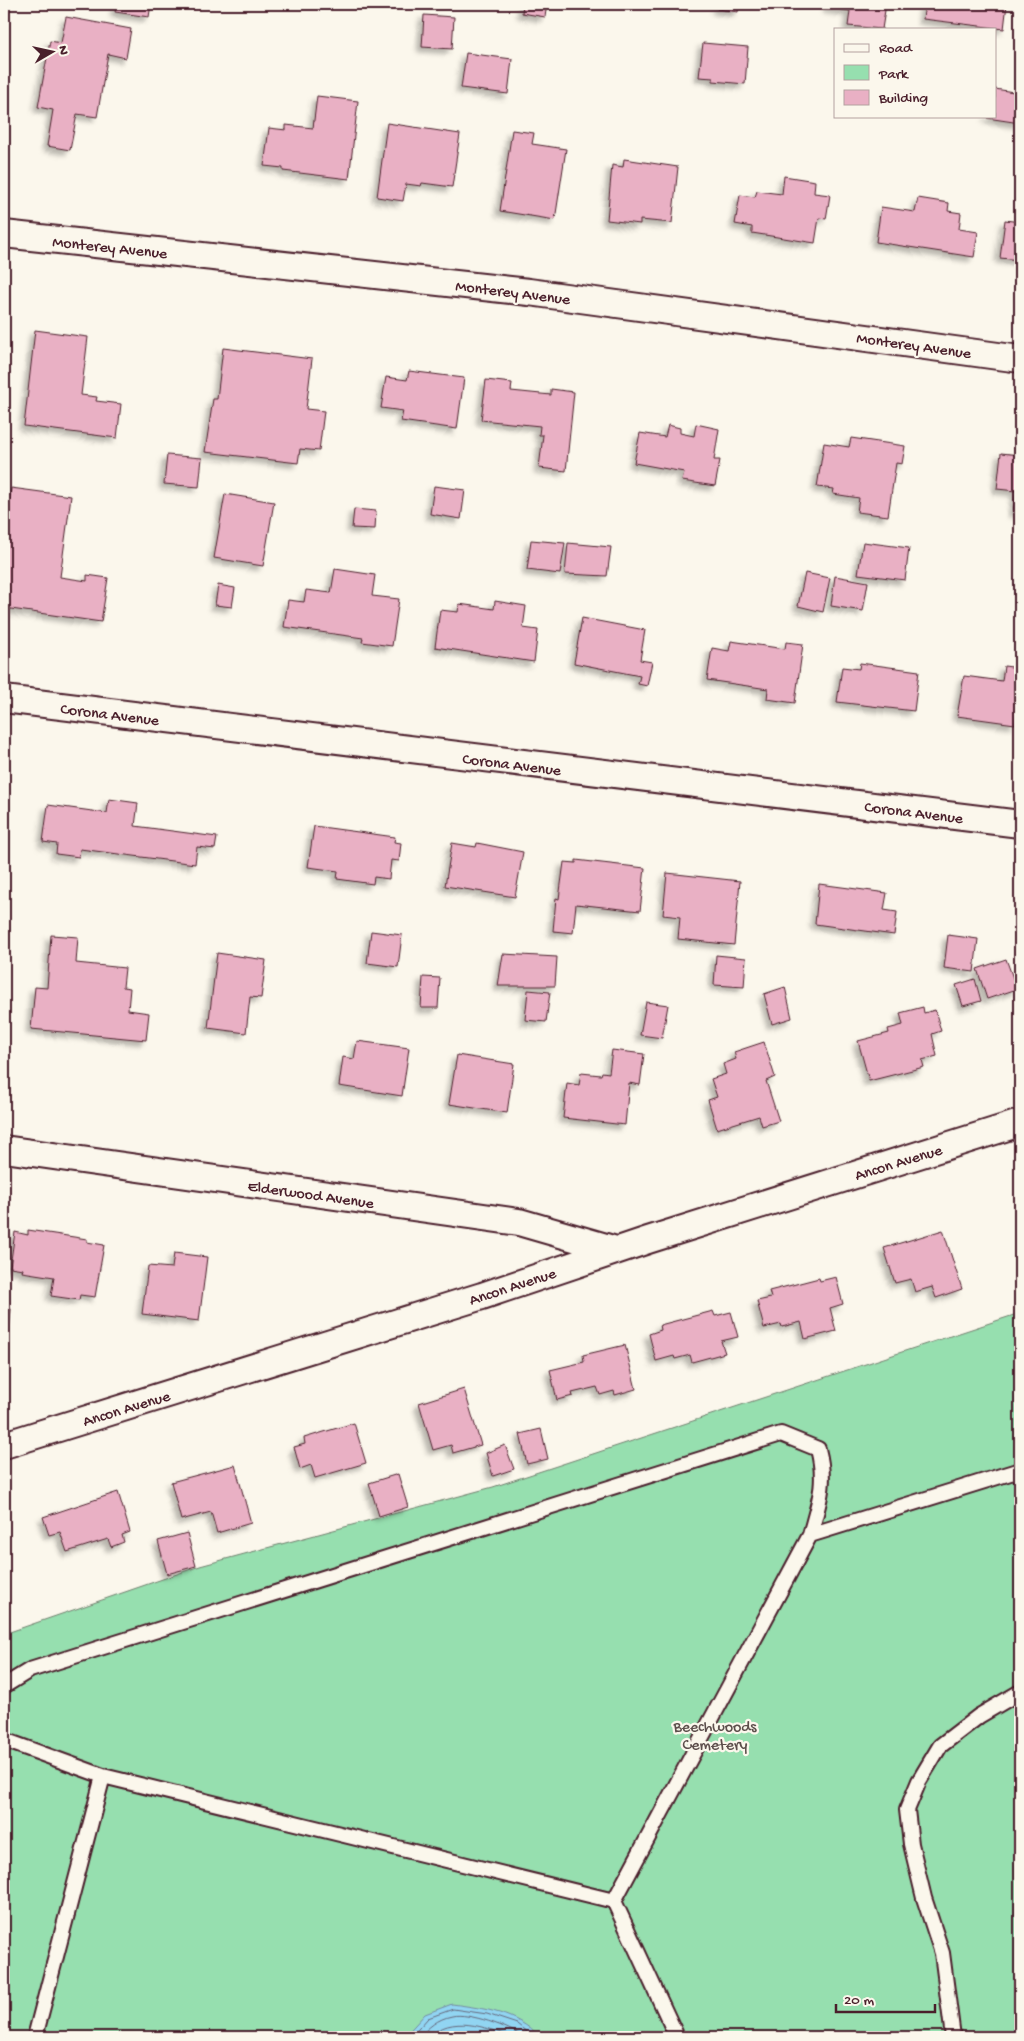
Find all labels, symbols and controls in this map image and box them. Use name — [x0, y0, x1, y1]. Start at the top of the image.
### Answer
north arrow — [28, 28, 78, 78]
legend — [834, 28, 996, 118]
text: Road — [879, 40, 913, 58]
text: N — [53, 45, 71, 56]
text: Park — [878, 66, 909, 84]
text: Building — [878, 90, 928, 108]
street label: Monterey Avenue — [51, 234, 169, 265]
street label: Monterey Avenue — [454, 278, 572, 311]
street label: Monterey Avenue — [855, 330, 973, 365]
street label: Corona Avenue — [59, 701, 161, 732]
street label: Corona Avenue — [461, 751, 563, 782]
street label: Corona Avenue — [863, 799, 965, 830]
street label: Ancon Avenue — [853, 1142, 946, 1187]
street label: Elderwood Avenue — [246, 1178, 375, 1215]
street label: Ancon Avenue — [467, 1265, 560, 1311]
street label: Ancon Avenue — [81, 1388, 174, 1433]
park label: Beechwoods Cemetery — [673, 1719, 758, 1756]
scale bar — [836, 1981, 935, 2013]
text: 20 m — [844, 1992, 874, 2010]

